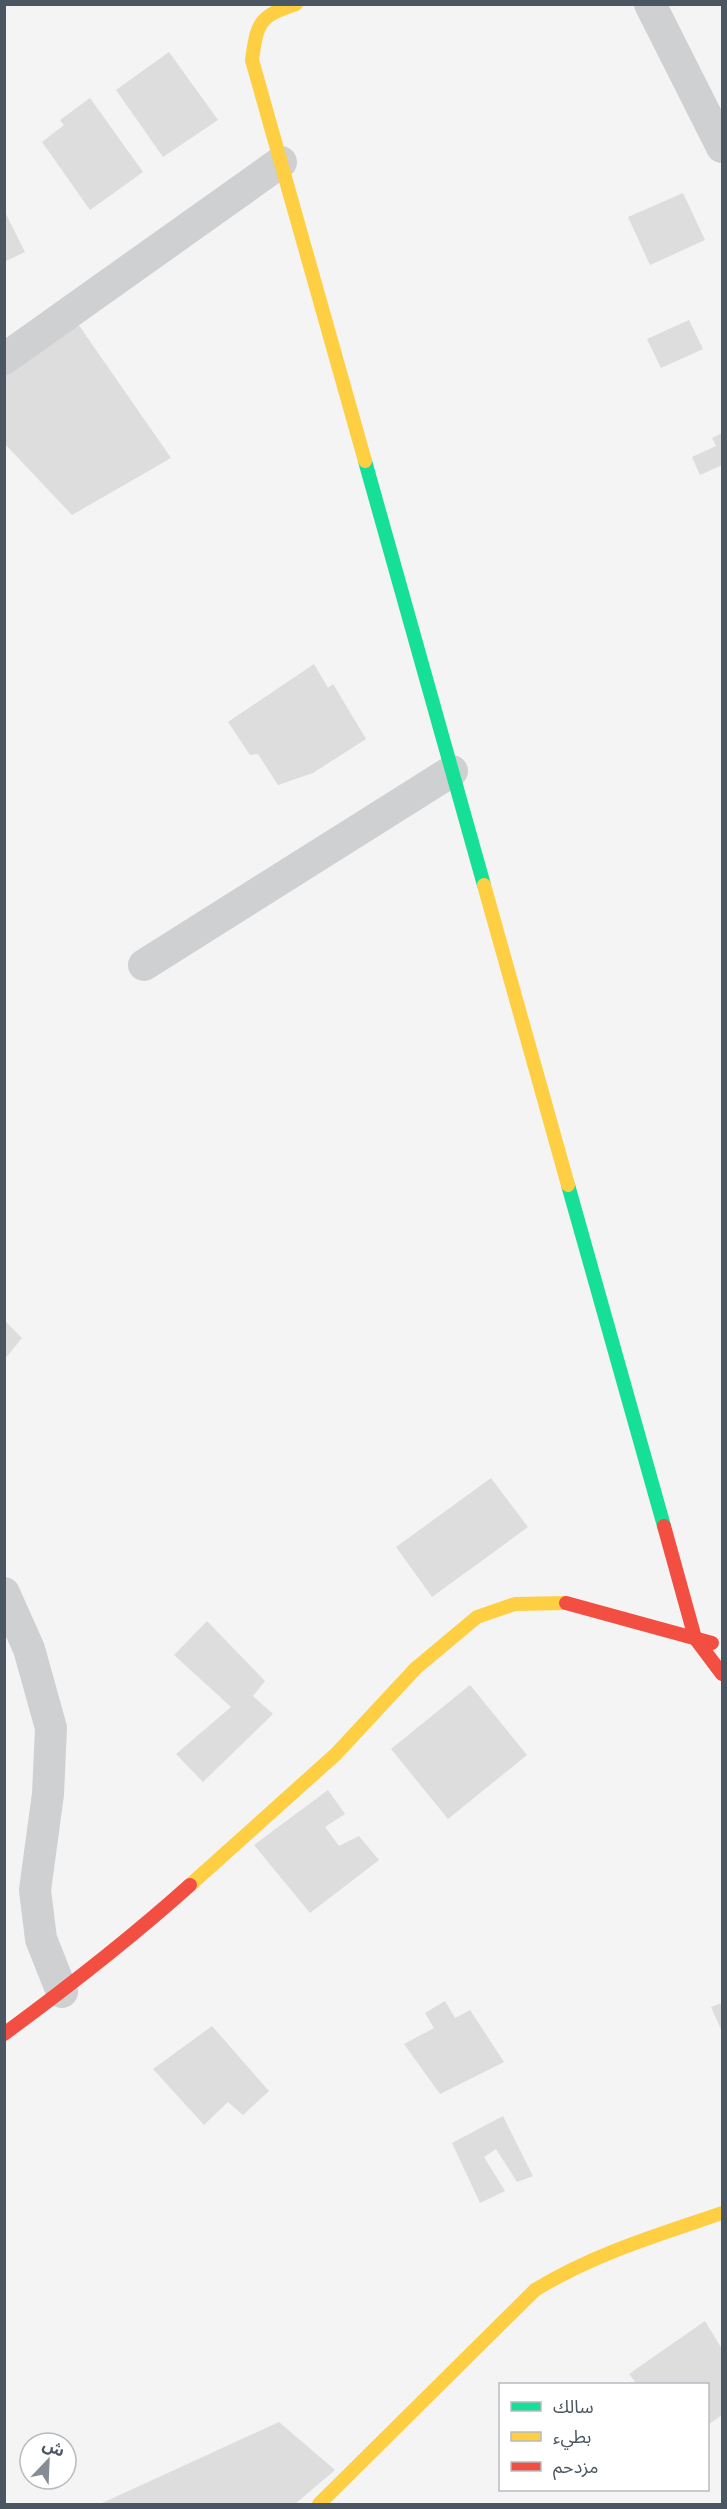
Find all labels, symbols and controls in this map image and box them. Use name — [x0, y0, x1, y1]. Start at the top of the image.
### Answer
legend — [499, 2383, 709, 2491]
text: سالك — [553, 2396, 594, 2418]
text: بطيء — [553, 2426, 591, 2450]
north arrow — [18, 2431, 78, 2491]
text: ش — [40, 2435, 68, 2461]
text: مزدحم — [553, 2456, 598, 2480]

